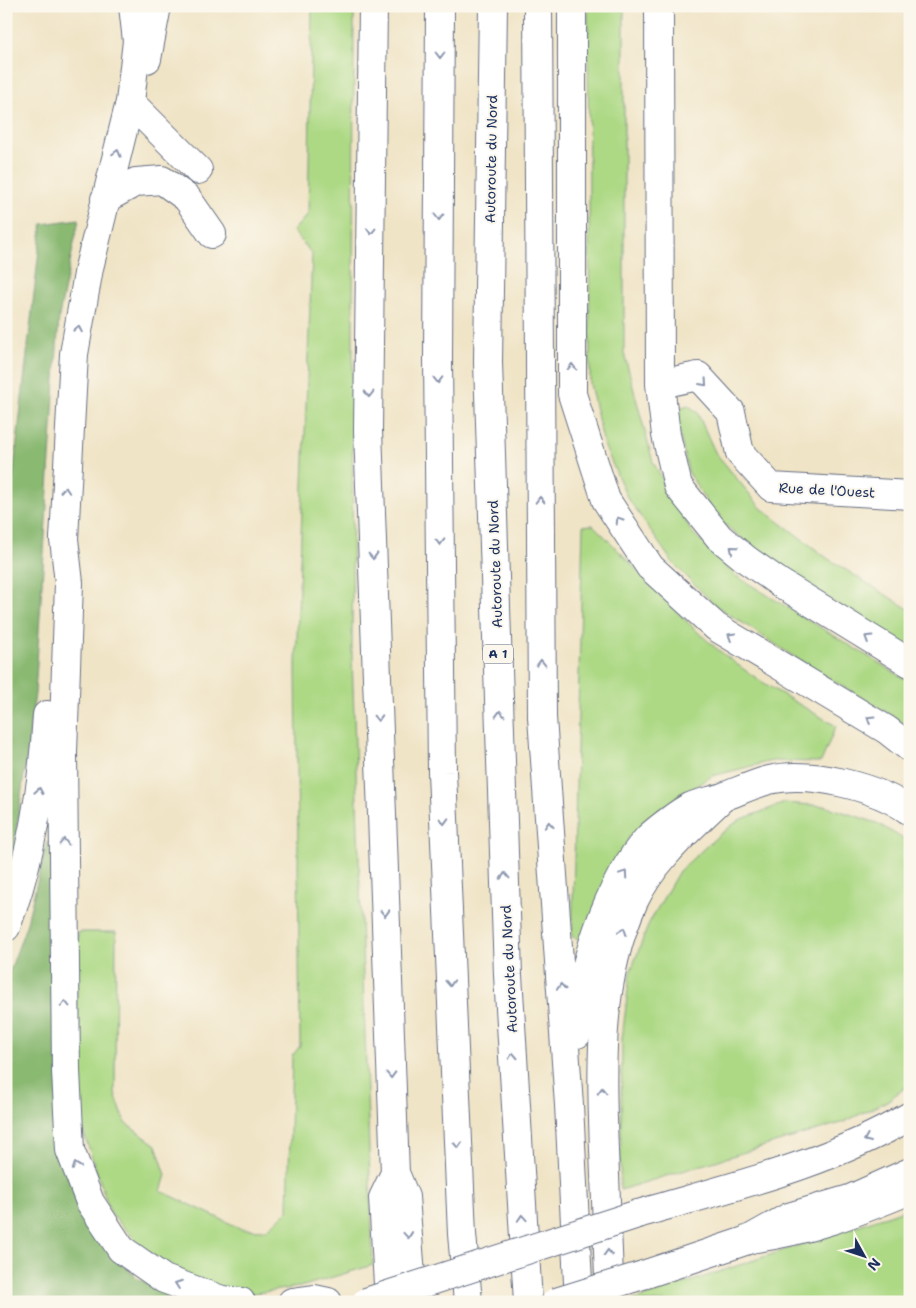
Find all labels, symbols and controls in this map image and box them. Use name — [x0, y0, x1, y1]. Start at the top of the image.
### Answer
one-way arrow — [434, 51, 445, 59]
street label: Autoroute du Nord — [481, 95, 501, 223]
one-way arrow — [111, 148, 122, 157]
one-way arrow — [434, 214, 444, 222]
one-way arrow — [366, 228, 376, 235]
one-way arrow — [73, 324, 83, 333]
one-way arrow — [567, 363, 577, 370]
one-way arrow — [433, 376, 443, 384]
one-way arrow — [699, 377, 708, 386]
one-way arrow — [364, 390, 374, 398]
street label: Rue de l'Ouest — [778, 478, 876, 502]
one-way arrow — [60, 486, 71, 494]
one-way arrow — [534, 496, 545, 504]
street label: Autoroute du Nord — [484, 500, 506, 628]
one-way arrow — [616, 517, 626, 526]
one-way arrow — [434, 539, 445, 547]
one-way arrow — [729, 545, 738, 554]
one-way arrow — [367, 552, 378, 560]
one-way arrow — [728, 632, 737, 642]
one-way arrow — [865, 634, 874, 644]
road number: A 1 — [483, 644, 513, 664]
one-way arrow — [536, 658, 546, 666]
one-way arrow — [494, 709, 505, 717]
one-way arrow — [373, 715, 384, 723]
one-way arrow — [867, 716, 876, 726]
one-way arrow — [33, 787, 44, 795]
one-way arrow — [438, 817, 449, 825]
one-way arrow — [544, 821, 555, 829]
one-way arrow — [58, 838, 69, 846]
one-way arrow — [618, 870, 627, 879]
one-way arrow — [500, 872, 510, 880]
street label: Autoroute du Nord — [497, 904, 521, 1033]
one-way arrow — [380, 909, 390, 917]
one-way arrow — [617, 927, 627, 935]
one-way arrow — [445, 979, 456, 987]
one-way arrow — [555, 983, 566, 991]
one-way arrow — [59, 1000, 70, 1008]
one-way arrow — [507, 1052, 518, 1060]
one-way arrow — [386, 1071, 397, 1079]
one-way arrow — [596, 1086, 607, 1094]
one-way arrow — [863, 1132, 872, 1143]
one-way arrow — [453, 1142, 464, 1150]
one-way arrow — [72, 1162, 82, 1170]
one-way arrow — [517, 1214, 528, 1222]
north arrow — [838, 1230, 888, 1280]
one-way arrow — [402, 1232, 413, 1240]
one-way arrow — [602, 1249, 613, 1257]
text: N — [863, 1254, 884, 1274]
one-way arrow — [174, 1280, 183, 1290]

